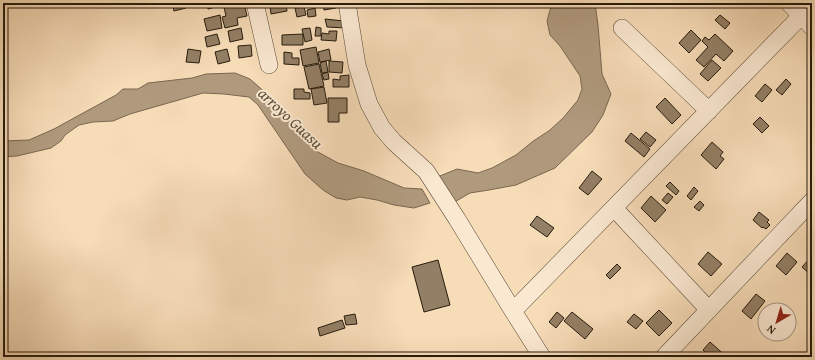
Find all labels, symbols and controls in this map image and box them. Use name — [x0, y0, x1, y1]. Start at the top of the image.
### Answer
water label: arroyo Guasu — [253, 82, 329, 154]
north arrow — [757, 302, 797, 342]
text: N — [763, 321, 779, 338]

